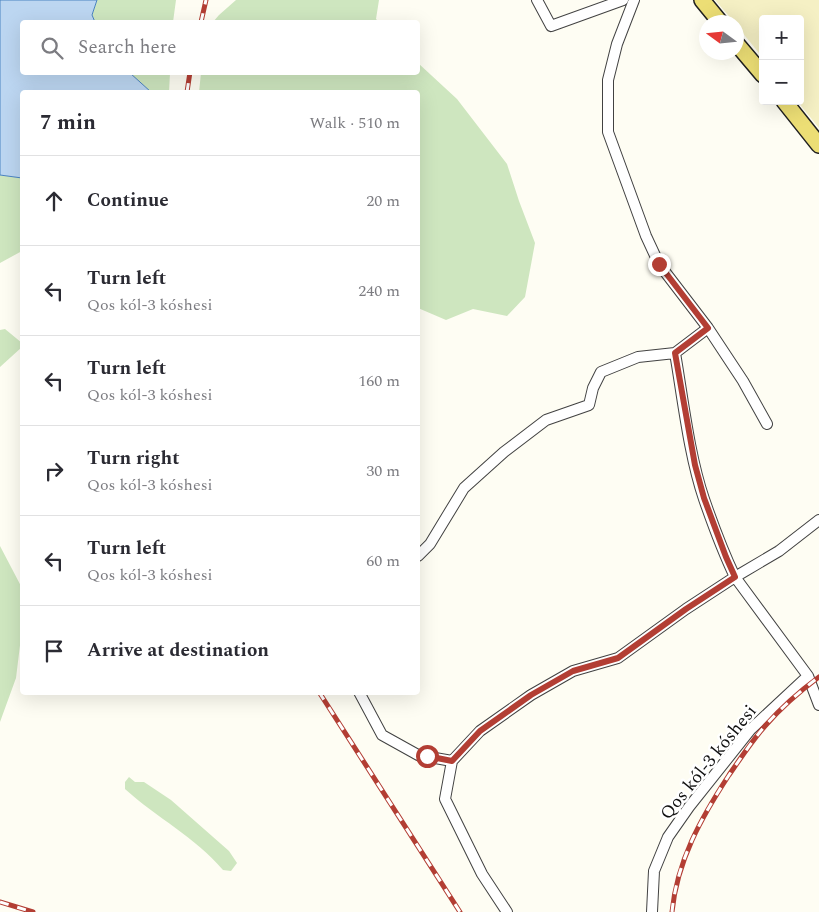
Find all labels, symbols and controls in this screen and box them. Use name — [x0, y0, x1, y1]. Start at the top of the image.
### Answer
north arrow — [699, 15, 744, 60]
map controls — [759, 15, 804, 105]
button: + — [759, 15, 804, 60]
search box — [20, 20, 420, 75]
text: Search here — [78, 33, 177, 62]
icon: search — [38, 34, 66, 62]
button: − — [759, 60, 804, 105]
text: 7 min — [40, 107, 96, 139]
text: Walk · 510 m — [309, 111, 400, 135]
text: Continue — [87, 186, 169, 215]
icon: ahead — [40, 187, 68, 215]
text: 20 m — [366, 189, 400, 213]
route end — [648, 253, 671, 276]
text: Turn left — [87, 264, 166, 293]
icon: left — [40, 277, 68, 305]
text: 240 m — [358, 279, 400, 303]
text: Qos kól-3 kóshesi — [87, 293, 213, 317]
text: Turn left — [87, 354, 166, 383]
icon: left — [40, 367, 68, 395]
text: 160 m — [358, 369, 400, 393]
text: Qos kól-3 kóshesi — [87, 383, 213, 407]
text: Turn right — [87, 444, 180, 473]
icon: right — [40, 457, 68, 485]
text: 30 m — [366, 459, 400, 483]
text: Qos kól-3 kóshesi — [87, 473, 213, 497]
text: Turn left — [87, 534, 166, 563]
icon: left — [40, 547, 68, 575]
text: 60 m — [366, 549, 400, 573]
text: Qos kól-3 kóshesi — [87, 563, 213, 587]
text: Arrive at destination — [87, 636, 269, 665]
icon: arrive — [40, 637, 68, 665]
street label: Qos kól-3 kóshesi — [653, 699, 763, 826]
route start — [416, 745, 439, 768]

